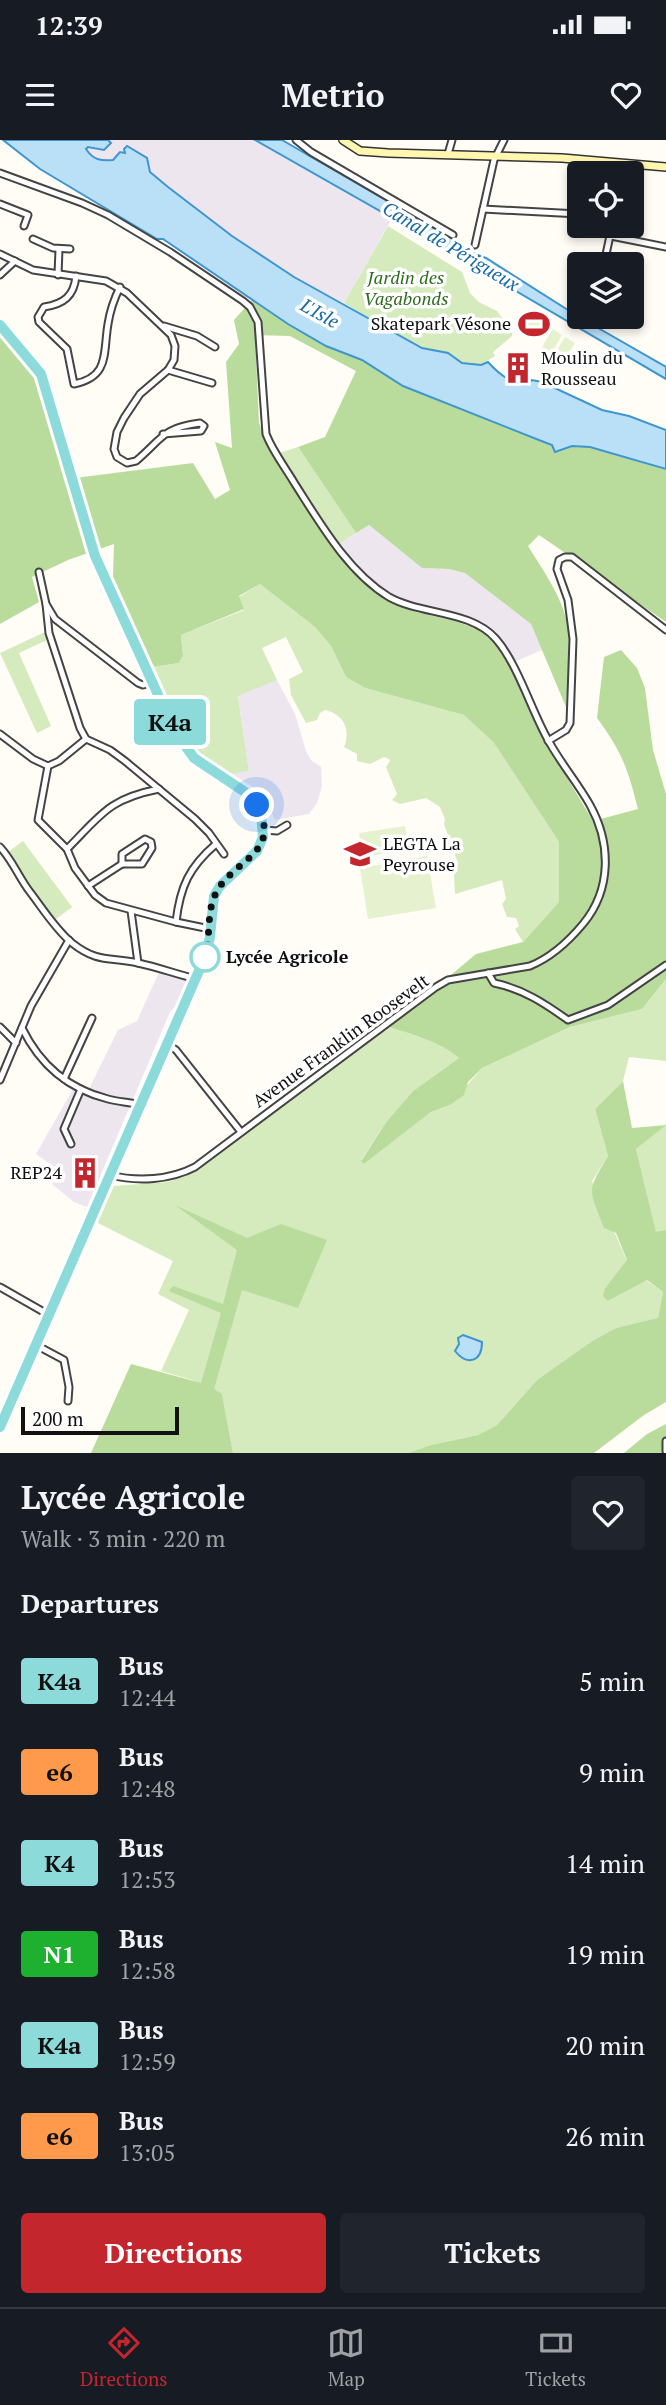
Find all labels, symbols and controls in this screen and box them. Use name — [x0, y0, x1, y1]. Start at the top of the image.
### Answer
text: 12:39 — [35, 8, 103, 42]
text: Metrio — [281, 74, 385, 116]
icon: menu — [21, 76, 59, 114]
icon: heart — [607, 76, 645, 114]
map controls — [567, 161, 644, 329]
button: locate — [567, 161, 644, 238]
water label: Canal de Périgueux — [378, 195, 524, 296]
button: layers — [567, 252, 644, 329]
park label: Jardin des Vagabonds — [363, 265, 449, 310]
water label: L'Isle — [296, 291, 344, 333]
sports icon: Skatepark Vésone — [517, 307, 551, 341]
place label: Skatepark Vésone — [371, 311, 511, 335]
place label: Moulin du Rousseau — [541, 345, 623, 390]
building icon: Moulin du Rousseau — [501, 351, 535, 385]
line badge: K4a — [130, 699, 210, 745]
text: K4a — [148, 706, 192, 738]
your location — [239, 787, 274, 822]
place label: LEGTA La Peyrouse — [383, 831, 461, 876]
school or university icon: LEGTA La Peyrouse — [343, 837, 377, 871]
marker: Lycée Agricole — [190, 942, 220, 972]
place label: Lycée Agricole — [226, 944, 349, 968]
street label: Avenue Franklin Roosevelt — [247, 968, 434, 1112]
building icon: REP24 — [68, 1156, 102, 1190]
place label: REP24 — [10, 1160, 62, 1184]
scale bar — [21, 1404, 178, 1436]
text: 200 m — [32, 1406, 83, 1431]
text: Lycée Agricole — [21, 1475, 246, 1518]
button: heart — [571, 1476, 645, 1550]
text: Walk · 3 min · 220 m — [21, 1523, 225, 1554]
text: Departures — [21, 1586, 159, 1620]
text: Bus — [119, 1648, 164, 1682]
text: 5 min — [579, 1664, 645, 1698]
text: K4a — [38, 1665, 81, 1697]
text: 12:44 — [119, 1682, 176, 1713]
text: Bus — [119, 1739, 164, 1773]
text: 9 min — [579, 1755, 645, 1789]
text: e6 — [46, 1756, 73, 1788]
text: 12:48 — [119, 1773, 176, 1804]
text: Bus — [119, 1830, 164, 1864]
text: 14 min — [565, 1846, 645, 1880]
text: K4 — [44, 1847, 75, 1879]
text: 12:53 — [119, 1864, 176, 1895]
text: Bus — [119, 1921, 164, 1955]
text: 19 min — [565, 1937, 645, 1971]
text: N1 — [44, 1938, 75, 1970]
text: 12:58 — [119, 1955, 176, 1986]
text: Bus — [119, 2012, 164, 2046]
text: 20 min — [565, 2028, 645, 2062]
text: K4a — [38, 2029, 81, 2061]
text: 12:59 — [119, 2046, 176, 2077]
text: Bus — [119, 2103, 164, 2137]
text: 26 min — [565, 2119, 645, 2153]
text: e6 — [46, 2120, 73, 2152]
text: 13:05 — [119, 2137, 176, 2168]
button: Directions — [21, 2213, 326, 2293]
button: Tickets — [340, 2213, 645, 2293]
tab: Directions — [80, 2324, 168, 2391]
tab: Map — [327, 2324, 365, 2391]
tab: Tickets — [525, 2324, 586, 2391]

